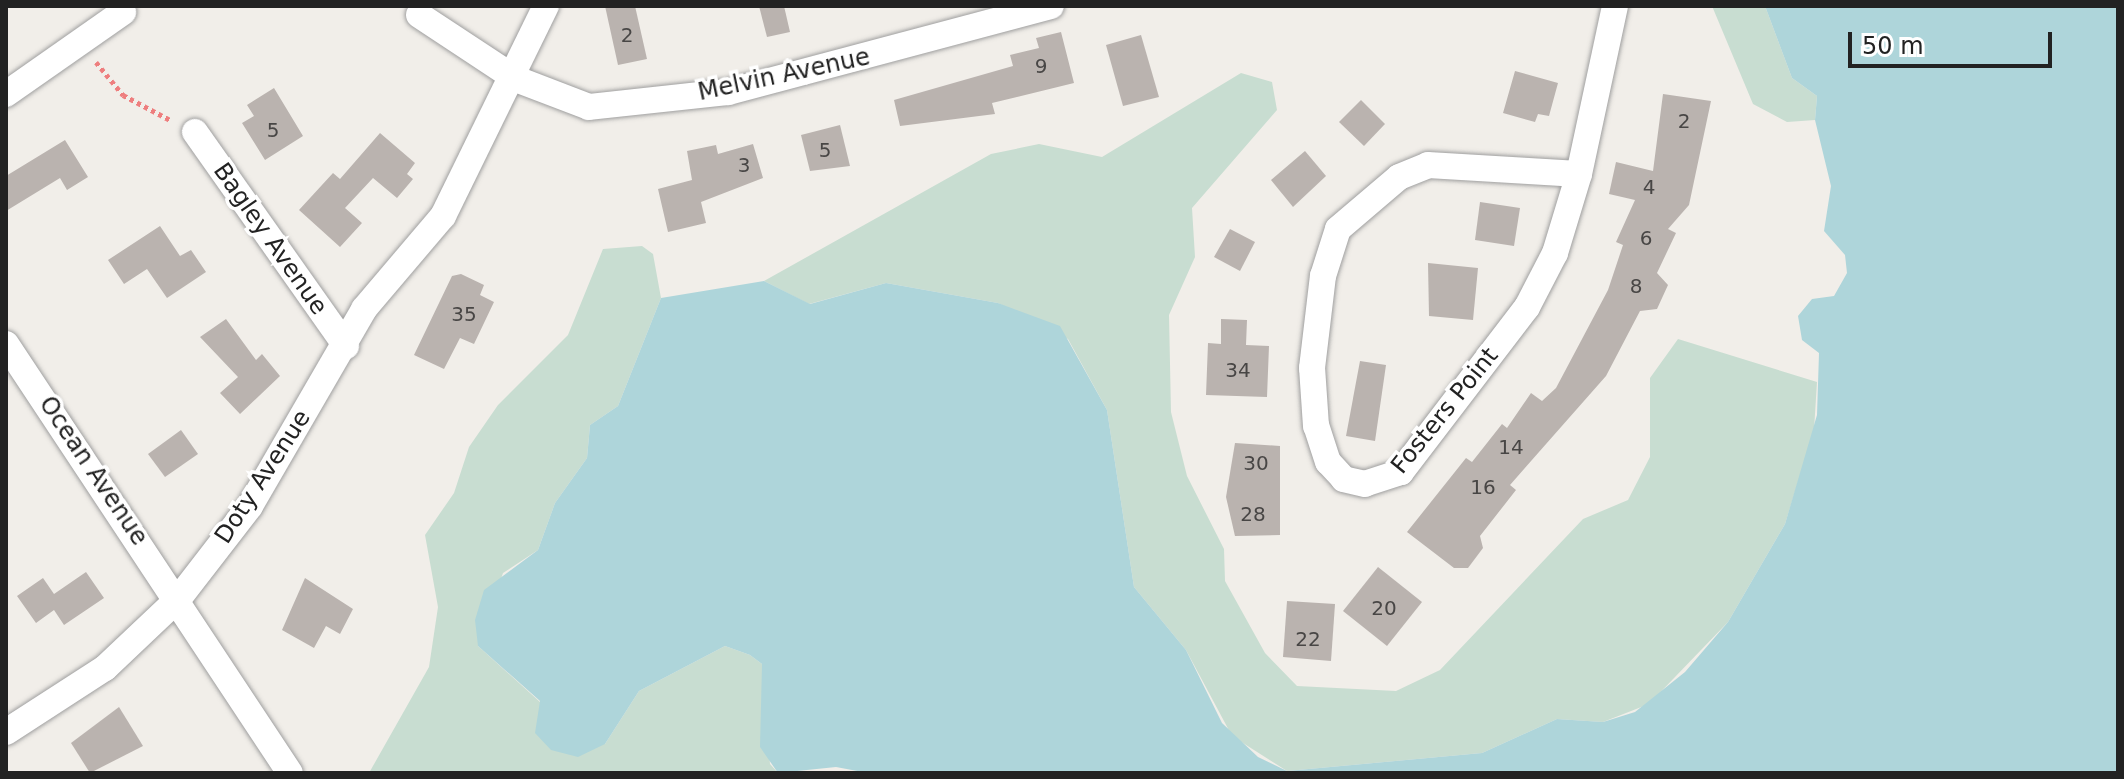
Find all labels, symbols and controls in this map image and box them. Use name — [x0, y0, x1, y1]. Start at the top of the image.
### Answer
scale bar — [1852, 16, 2056, 66]
house number: 2 — [621, 23, 633, 47]
text: 50 m — [1862, 32, 1924, 60]
street label: Melvin Avenue — [695, 43, 873, 107]
house number: 9 — [1035, 54, 1047, 78]
house number: 2 — [1678, 109, 1690, 133]
house number: 5 — [267, 118, 279, 142]
house number: 5 — [819, 138, 831, 162]
house number: 3 — [738, 153, 750, 177]
street label: Bagley Avenue — [207, 157, 333, 321]
house number: 4 — [1643, 175, 1655, 199]
house number: 6 — [1640, 226, 1652, 250]
house number: 8 — [1630, 274, 1642, 298]
house number: 35 — [451, 302, 477, 326]
street label: Fosters Point — [1385, 342, 1505, 480]
house number: 34 — [1225, 358, 1251, 382]
street label: Ocean Avenue — [33, 391, 153, 551]
street label: Doty Avenue — [209, 405, 317, 549]
house number: 14 — [1498, 435, 1524, 459]
house number: 30 — [1243, 451, 1269, 475]
house number: 16 — [1470, 475, 1496, 499]
house number: 28 — [1240, 502, 1266, 526]
house number: 20 — [1371, 596, 1397, 620]
house number: 22 — [1295, 627, 1321, 651]

